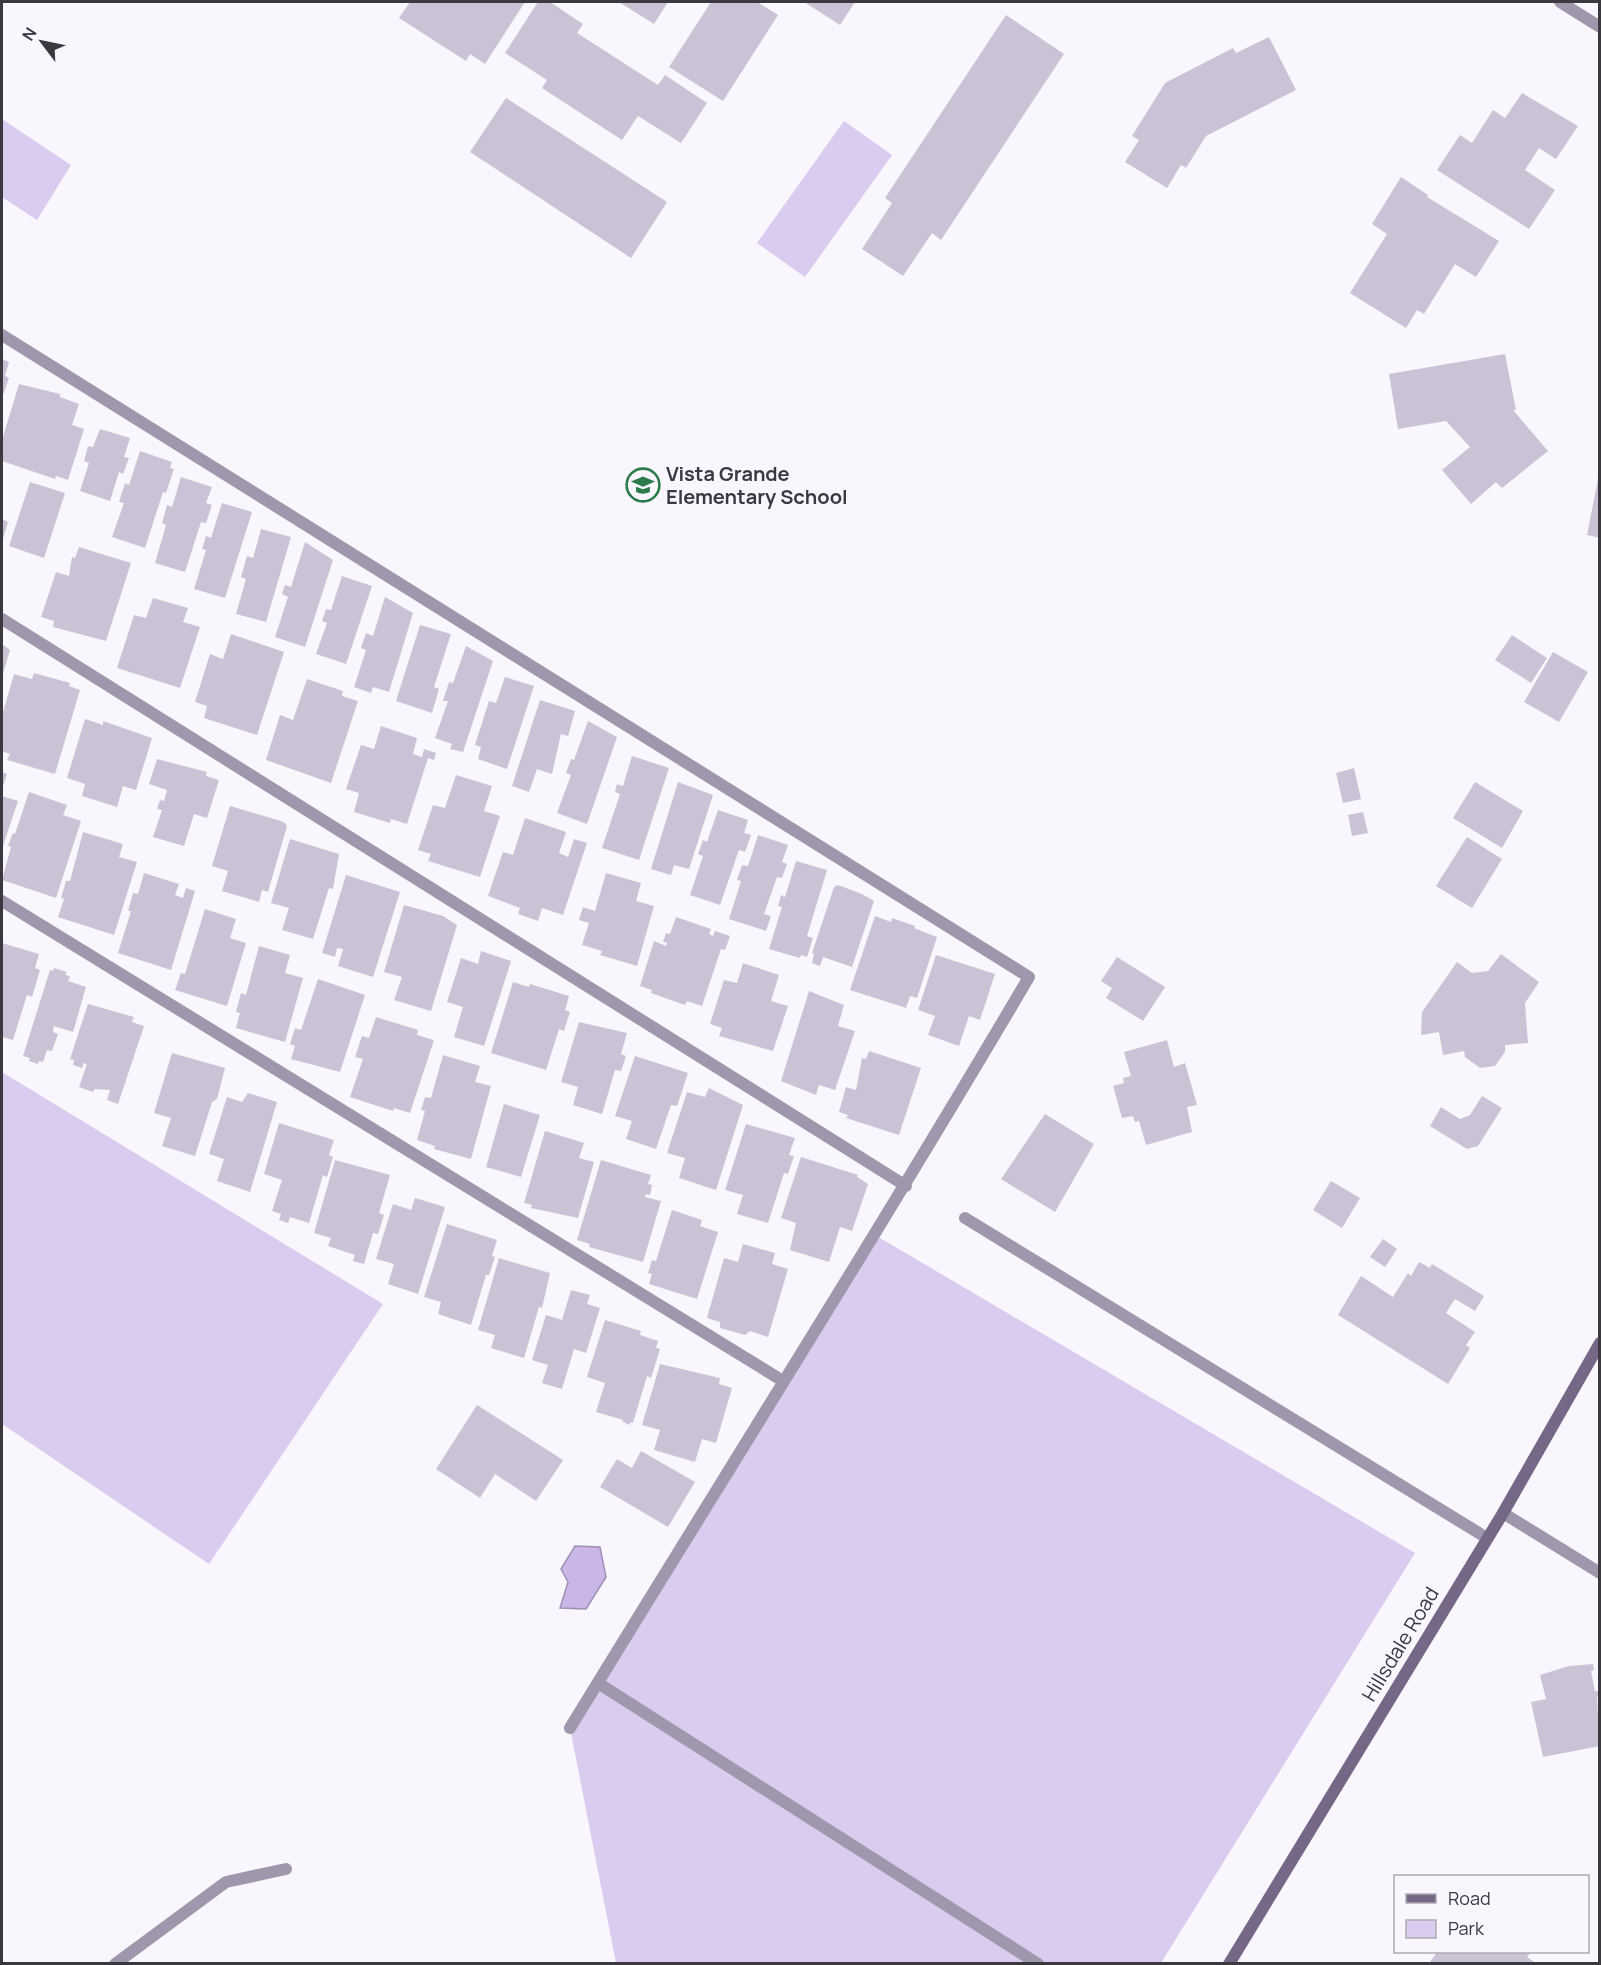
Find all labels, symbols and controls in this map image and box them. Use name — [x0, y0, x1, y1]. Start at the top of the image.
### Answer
north arrow — [12, 12, 72, 72]
text: N — [17, 23, 42, 45]
place label: Vista Grande Elementary School — [666, 460, 848, 510]
school or university icon: Vista Grande Elementary School — [625, 467, 661, 503]
street label: Hillsdale Road — [1355, 1582, 1445, 1706]
legend — [1394, 1875, 1589, 1953]
text: Road — [1448, 1886, 1491, 1910]
text: Park — [1448, 1916, 1485, 1940]

